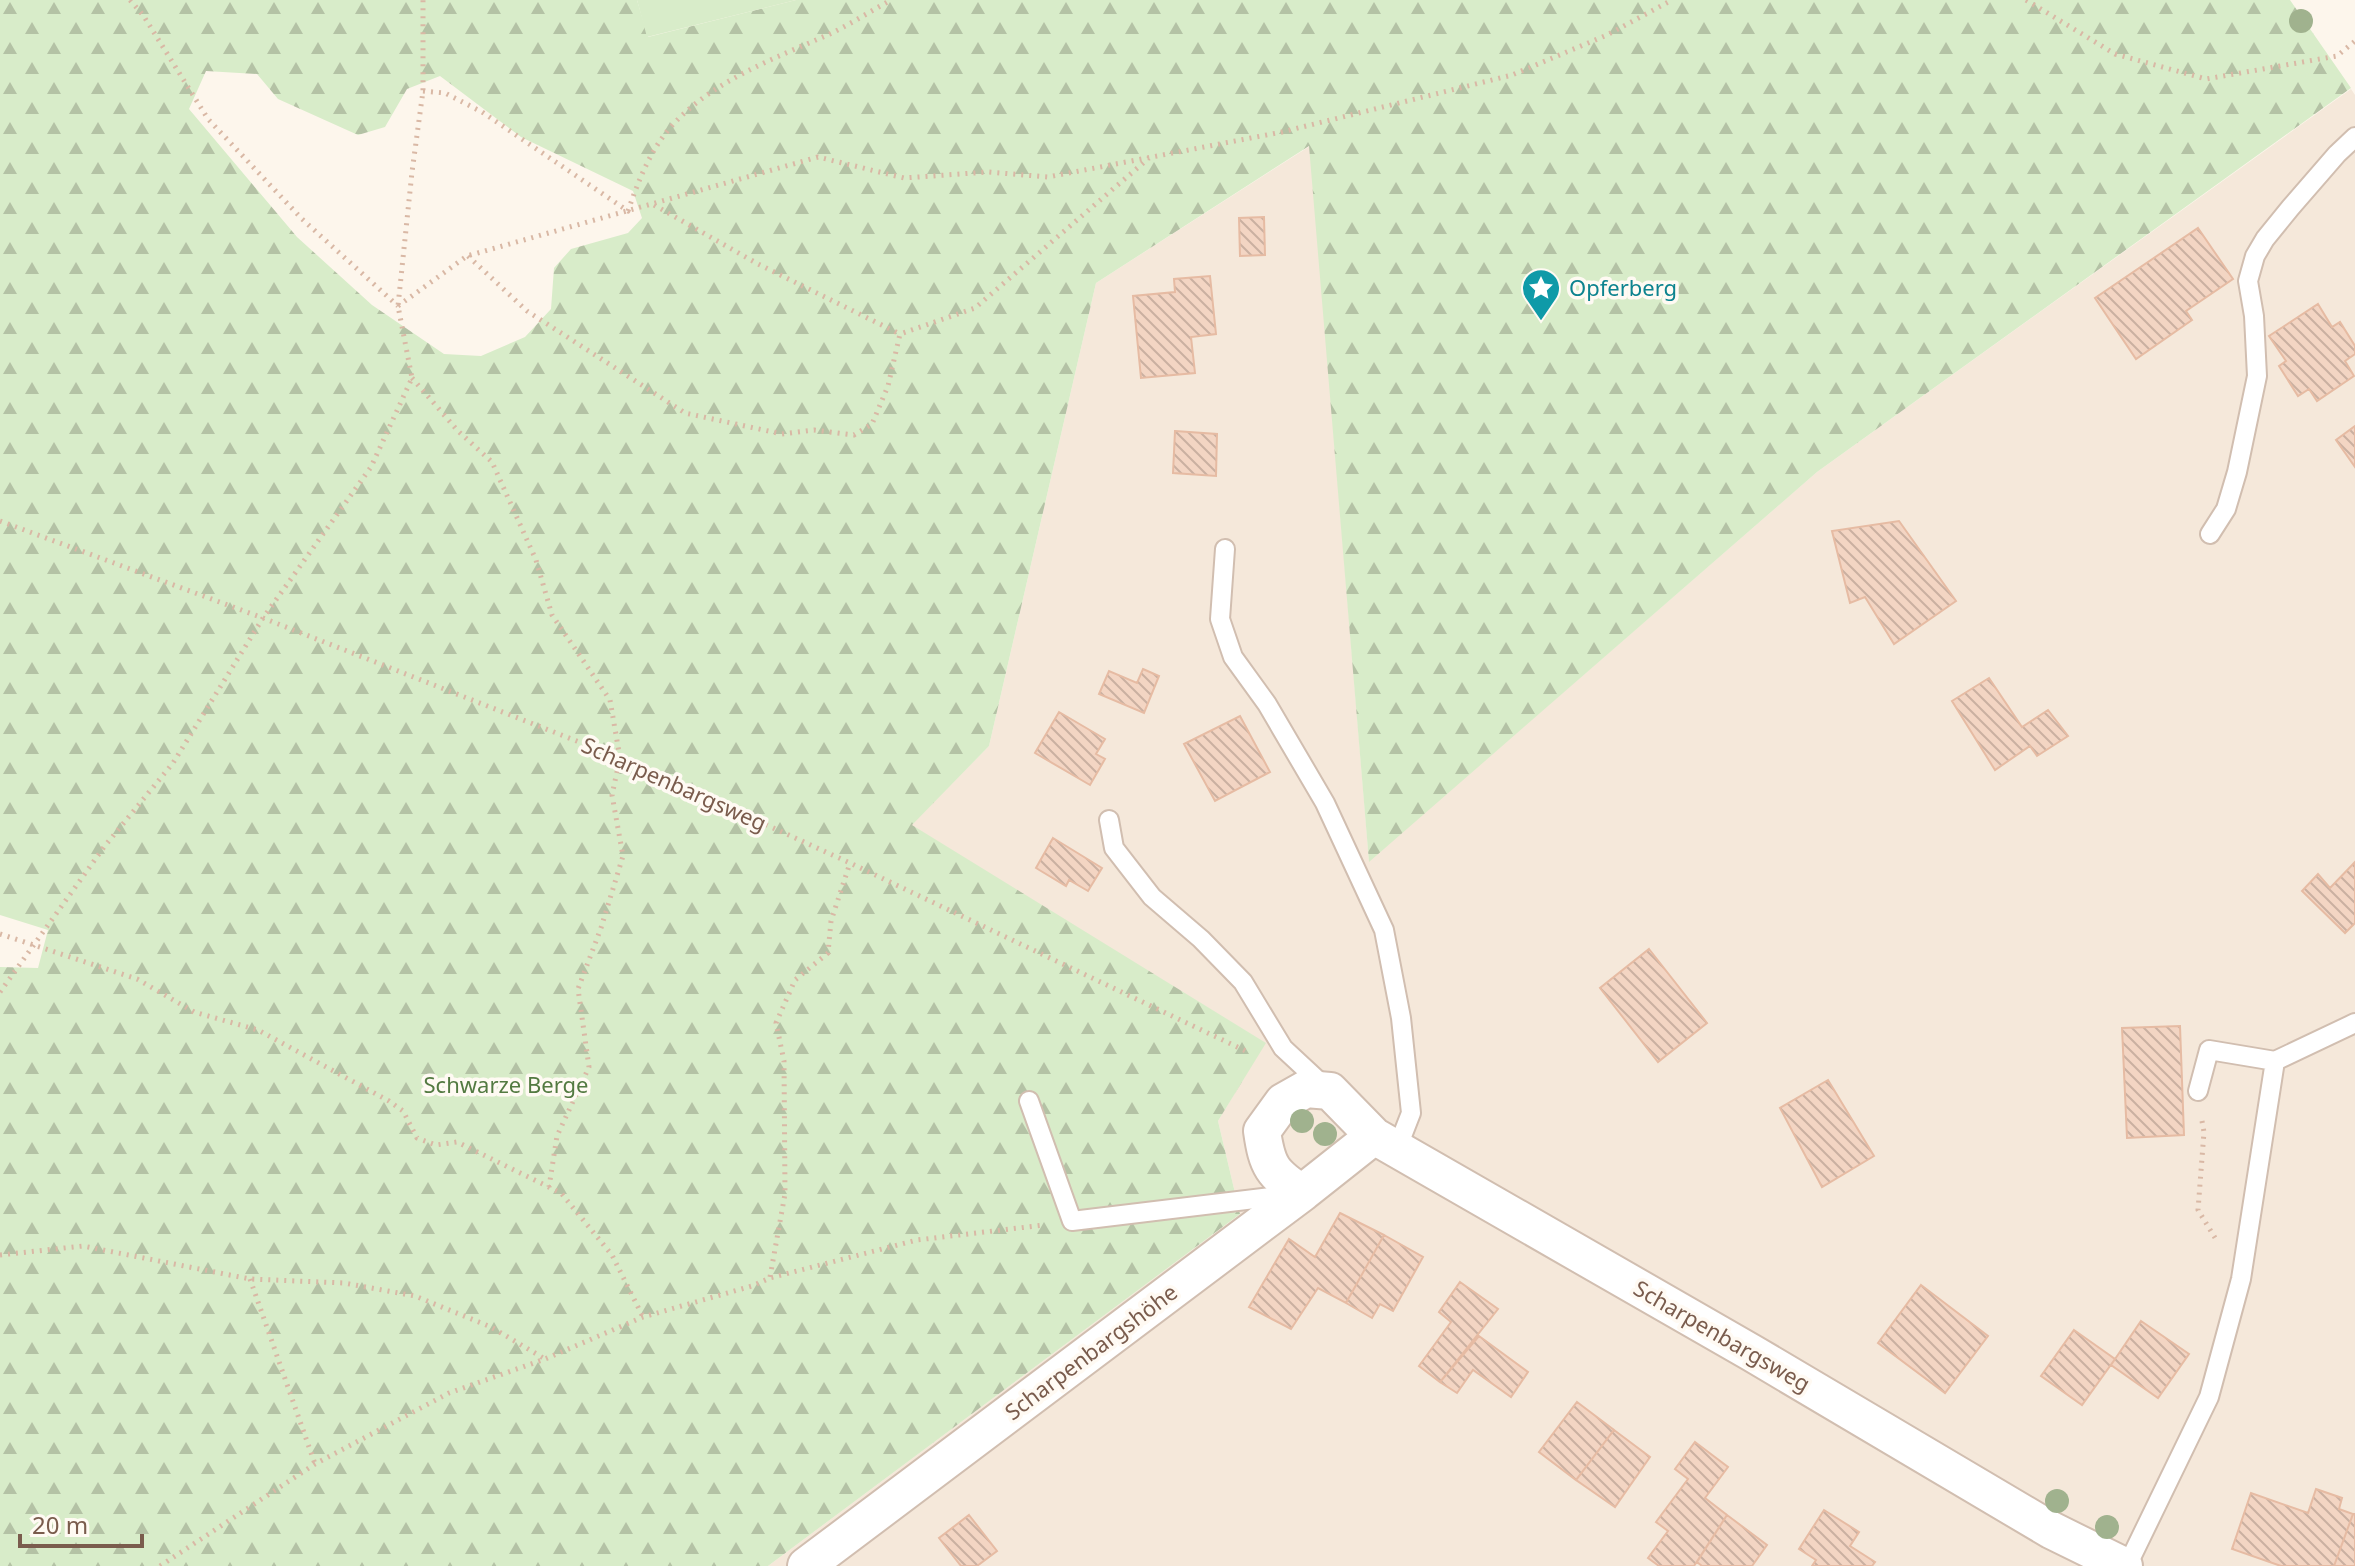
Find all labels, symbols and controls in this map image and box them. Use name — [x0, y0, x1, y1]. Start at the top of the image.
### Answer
place icon: Opferberg — [1520, 267, 1562, 322]
place label: Opferberg — [1569, 272, 1677, 302]
street label: Scharpenbargsweg — [577, 729, 772, 837]
park label: Schwarze Berge — [424, 1069, 588, 1099]
street label: Scharpenbargsweg — [1629, 1272, 1816, 1398]
street label: Scharpenbargshöhe — [998, 1276, 1183, 1426]
scale bar — [20, 1498, 142, 1548]
text: 20 m — [32, 1508, 88, 1541]

